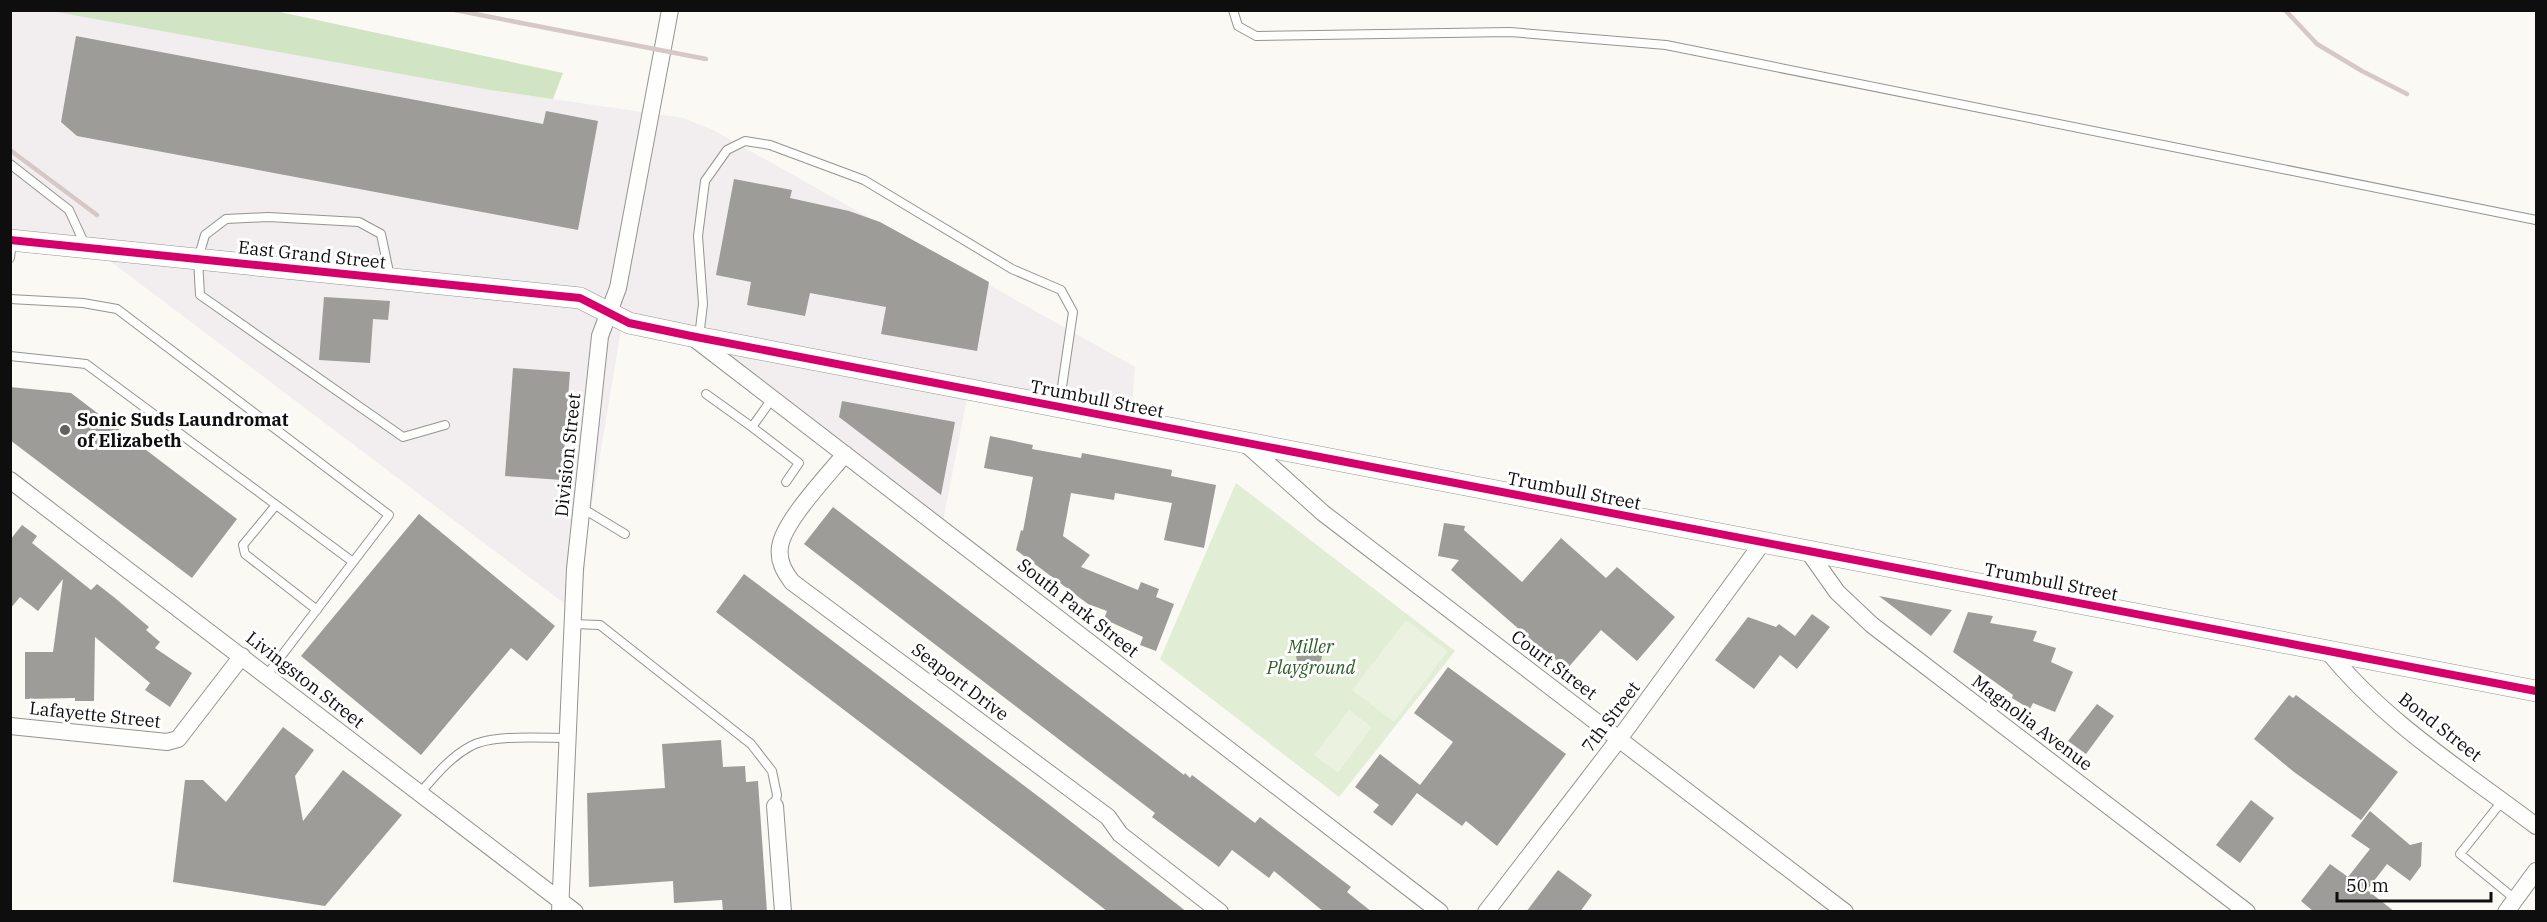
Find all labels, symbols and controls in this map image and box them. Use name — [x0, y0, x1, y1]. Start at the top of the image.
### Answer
street label: East Grand Street — [237, 235, 387, 274]
street label: Trumbull Street — [1028, 374, 1166, 423]
street label: Division Street — [550, 392, 585, 518]
place label: Sonic Suds Laundromat of Elizabeth — [77, 408, 289, 452]
marker: Sonic Suds Laundromat of Elizabeth — [58, 423, 72, 437]
street label: Trumbull Street — [1505, 466, 1643, 515]
street label: South Park Street — [1013, 553, 1144, 662]
street label: Trumbull Street — [1982, 557, 2120, 606]
street label: Court Street — [1507, 625, 1602, 704]
street label: Livingston Street — [241, 626, 369, 733]
park label: Miller Playground — [1266, 635, 1355, 679]
street label: Seaport Drive — [907, 638, 1013, 726]
street label: Magnolia Avenue — [1967, 670, 2097, 775]
street label: 7th Street — [1576, 677, 1645, 757]
street label: Bond Street — [2394, 687, 2487, 766]
street label: Lafayette Street — [28, 696, 162, 733]
scale bar — [2337, 865, 2492, 903]
text: 50 m — [2346, 874, 2389, 897]

